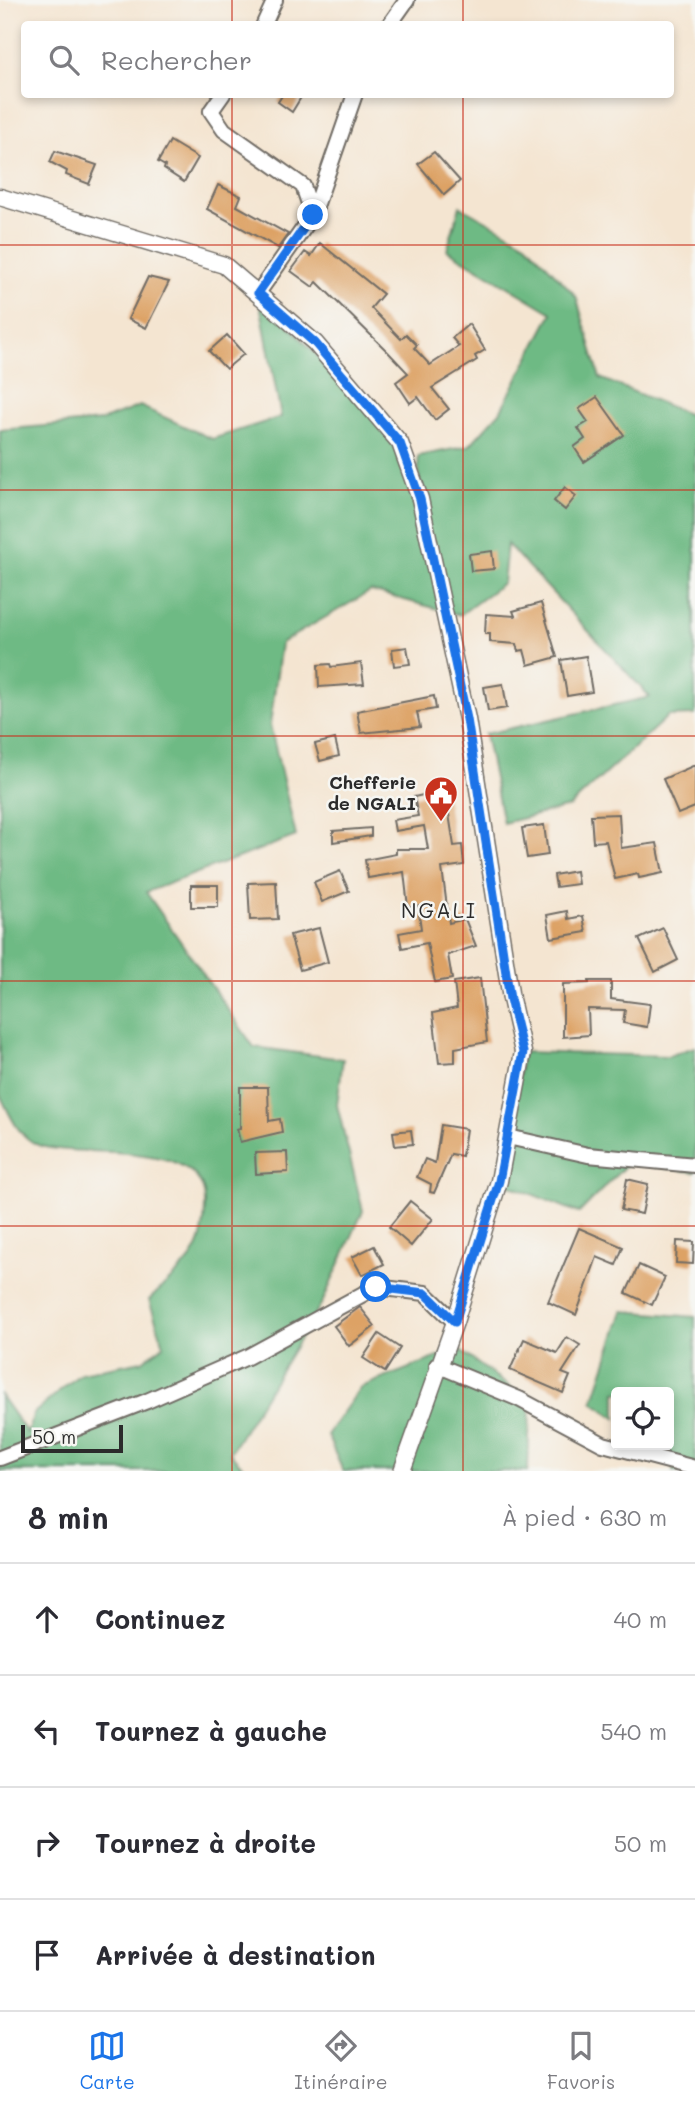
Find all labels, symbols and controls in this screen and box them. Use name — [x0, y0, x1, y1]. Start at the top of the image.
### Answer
search box — [21, 21, 674, 98]
icon: search — [45, 41, 83, 79]
text: Rechercher — [101, 43, 252, 77]
route end — [297, 199, 328, 230]
place label: Chefferie de NGALI — [328, 770, 416, 815]
public building icon: Chefferie de NGALI — [422, 774, 460, 823]
district label: NGALI — [401, 896, 477, 923]
route start — [360, 1271, 391, 1302]
map controls — [611, 1387, 674, 1450]
button: locate — [611, 1387, 674, 1450]
scale bar — [21, 1422, 122, 1454]
text: 50 m — [32, 1424, 76, 1449]
text: 8 min — [28, 1497, 109, 1537]
text: À pied · 630 m — [502, 1502, 667, 1532]
icon: ahead — [28, 1600, 66, 1638]
text: Continuez — [95, 1602, 225, 1636]
text: 40 m — [614, 1604, 667, 1634]
icon: left — [28, 1712, 66, 1750]
text: Tournez à gauche — [95, 1714, 327, 1748]
text: 540 m — [600, 1716, 667, 1746]
icon: right — [28, 1824, 66, 1862]
text: Tournez à droite — [95, 1826, 316, 1860]
text: 50 m — [614, 1828, 667, 1858]
icon: arrive — [28, 1936, 66, 1974]
text: Arrivée à destination — [95, 1938, 375, 1972]
tab: Carte — [80, 2027, 135, 2094]
tab: Itinéraire — [294, 2027, 387, 2094]
tab: Favoris — [547, 2027, 615, 2094]

